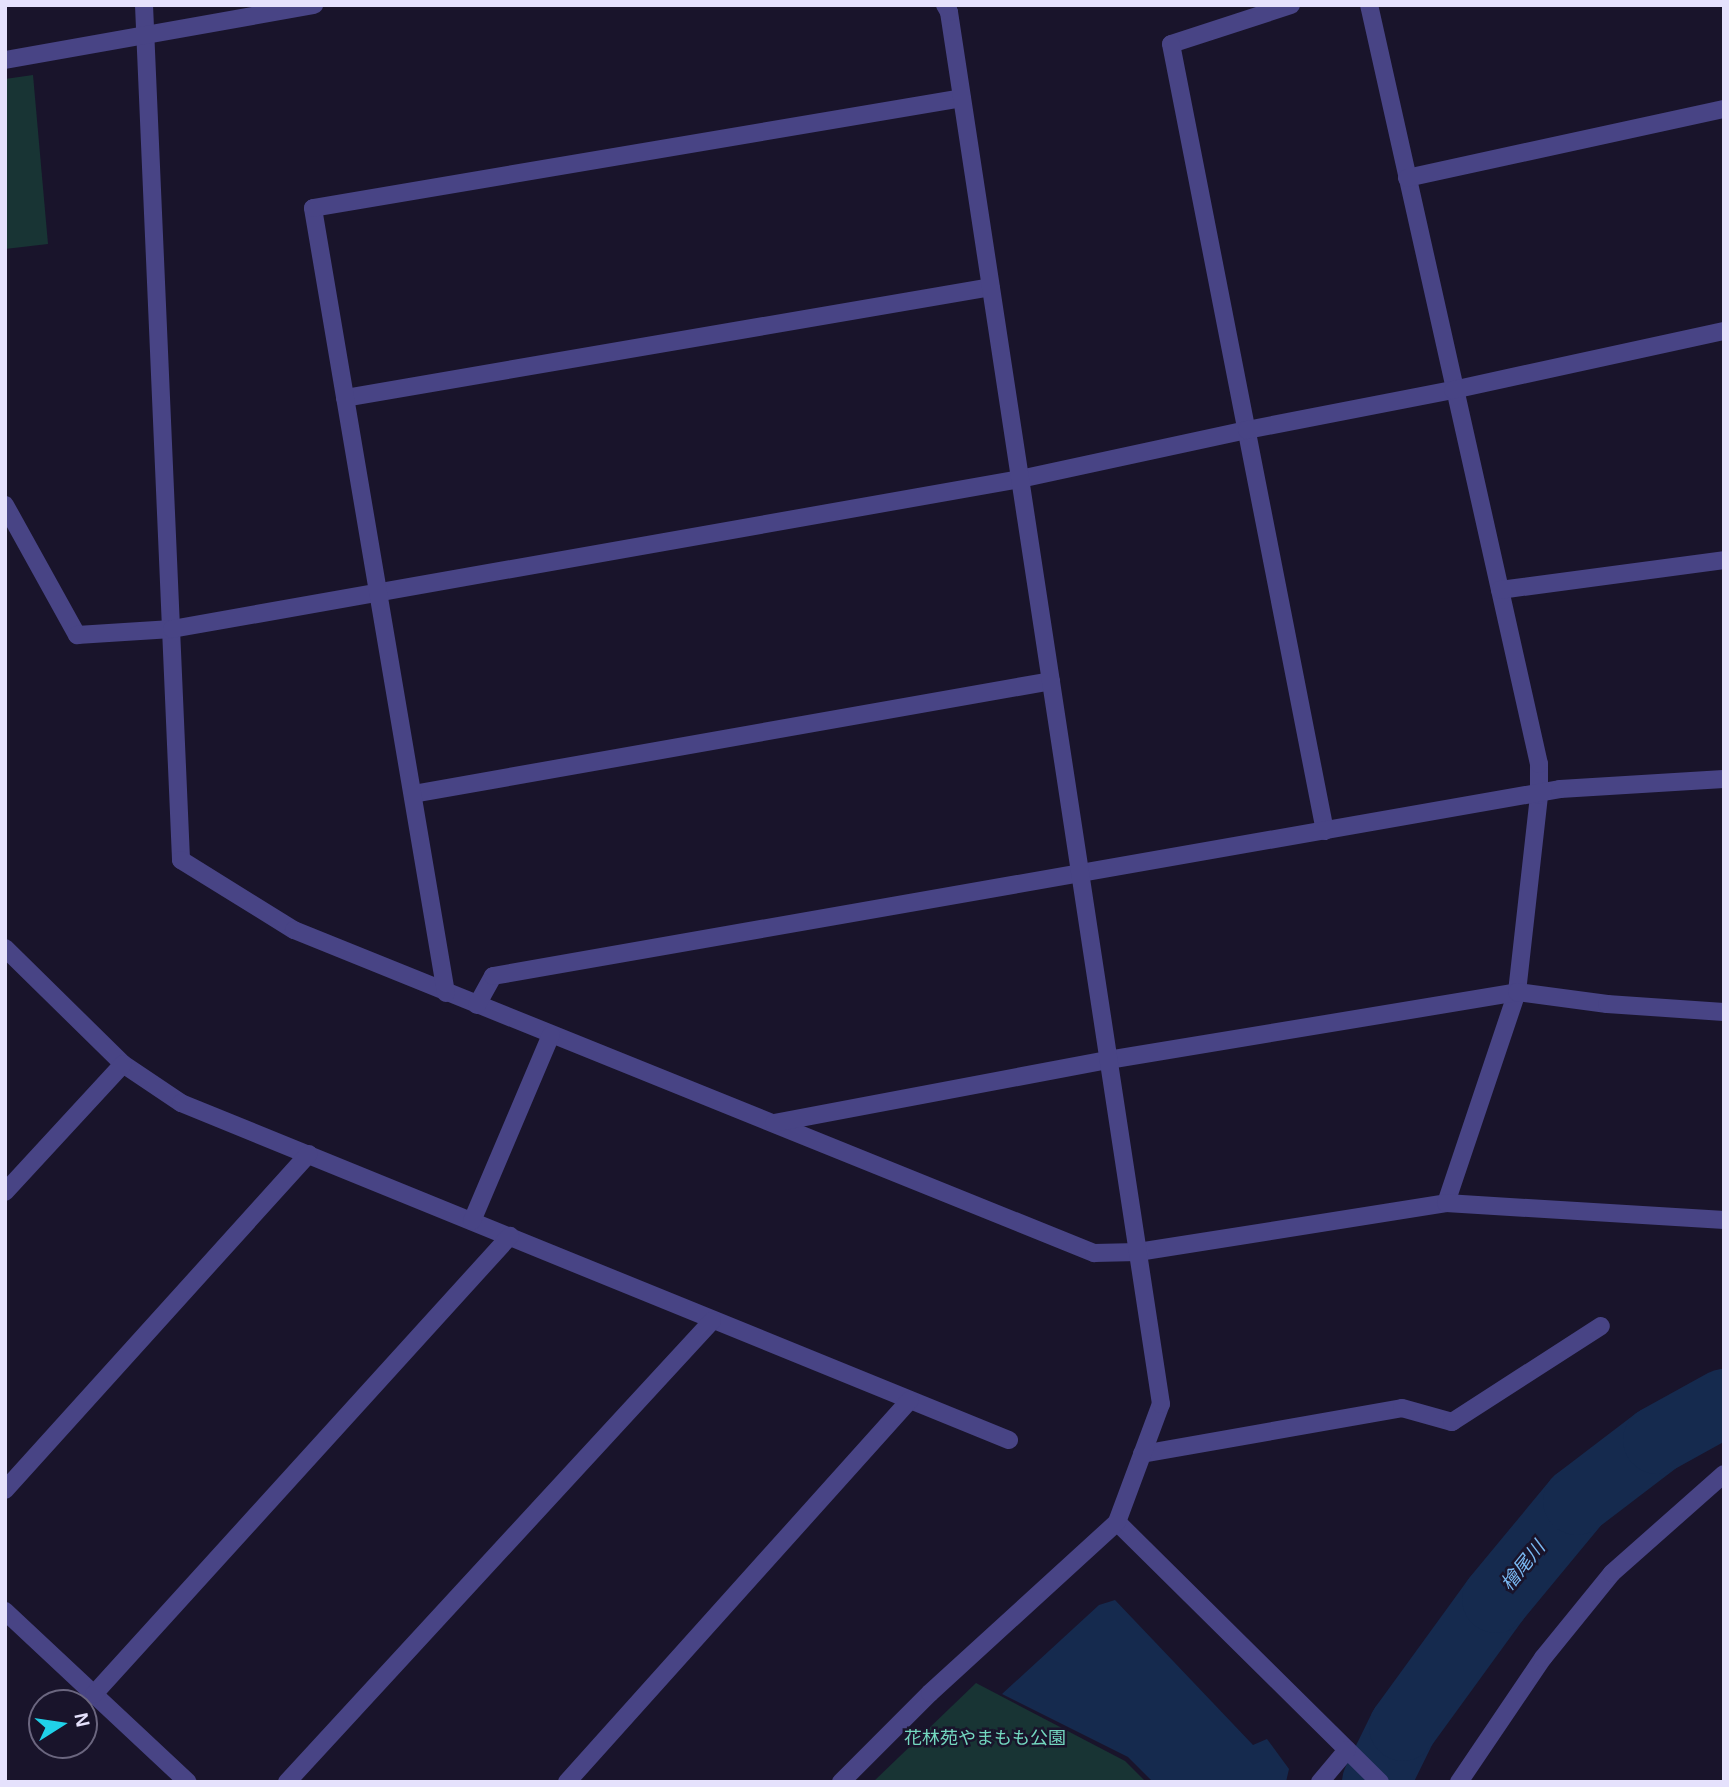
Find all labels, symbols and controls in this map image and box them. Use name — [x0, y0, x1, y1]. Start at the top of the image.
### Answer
water label: 檜尾川 — [1496, 1537, 1550, 1595]
north arrow — [28, 1689, 98, 1759]
text: N — [70, 1711, 94, 1729]
park label: 花林苑やまもも公園 — [904, 1727, 1066, 1749]

